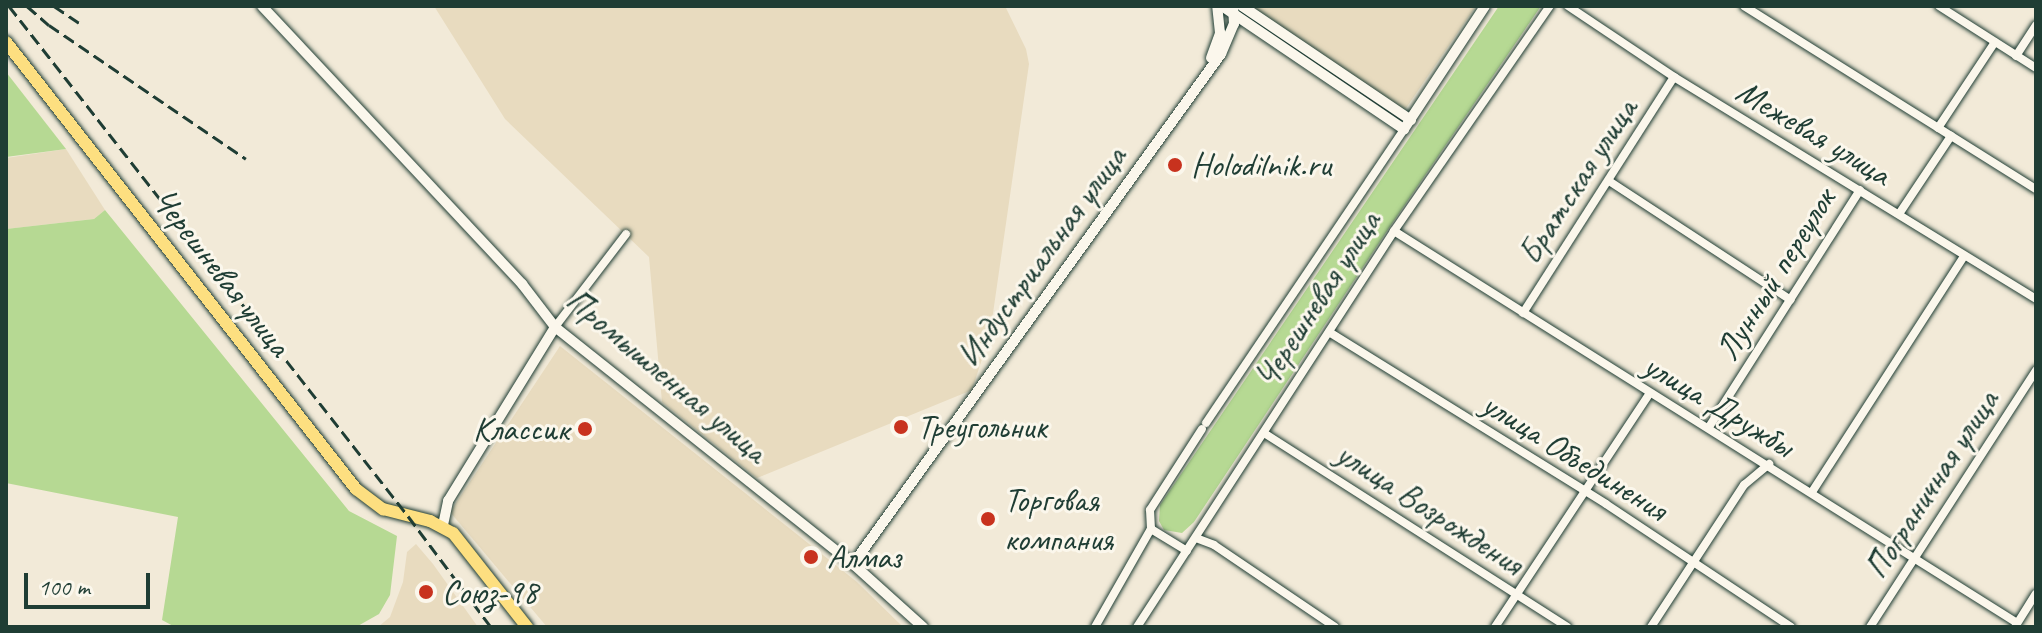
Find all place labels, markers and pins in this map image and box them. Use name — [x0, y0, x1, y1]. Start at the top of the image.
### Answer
place label: Holodilnik.ru — [1191, 145, 1331, 185]
marker: Holodilnik.ru — [1166, 156, 1184, 174]
place label: Треугольник — [917, 407, 1047, 447]
place label: Классик — [473, 409, 569, 449]
marker: Треугольник — [892, 418, 910, 436]
marker: Классик — [576, 420, 594, 438]
place label: Торговая компания — [1004, 479, 1113, 558]
marker: Торговая компания — [979, 510, 997, 528]
place label: Алмаз — [827, 537, 900, 577]
marker: Алмаз — [802, 548, 820, 566]
place label: Союз-98 — [442, 572, 538, 612]
marker: Союз-98 — [417, 583, 435, 601]

